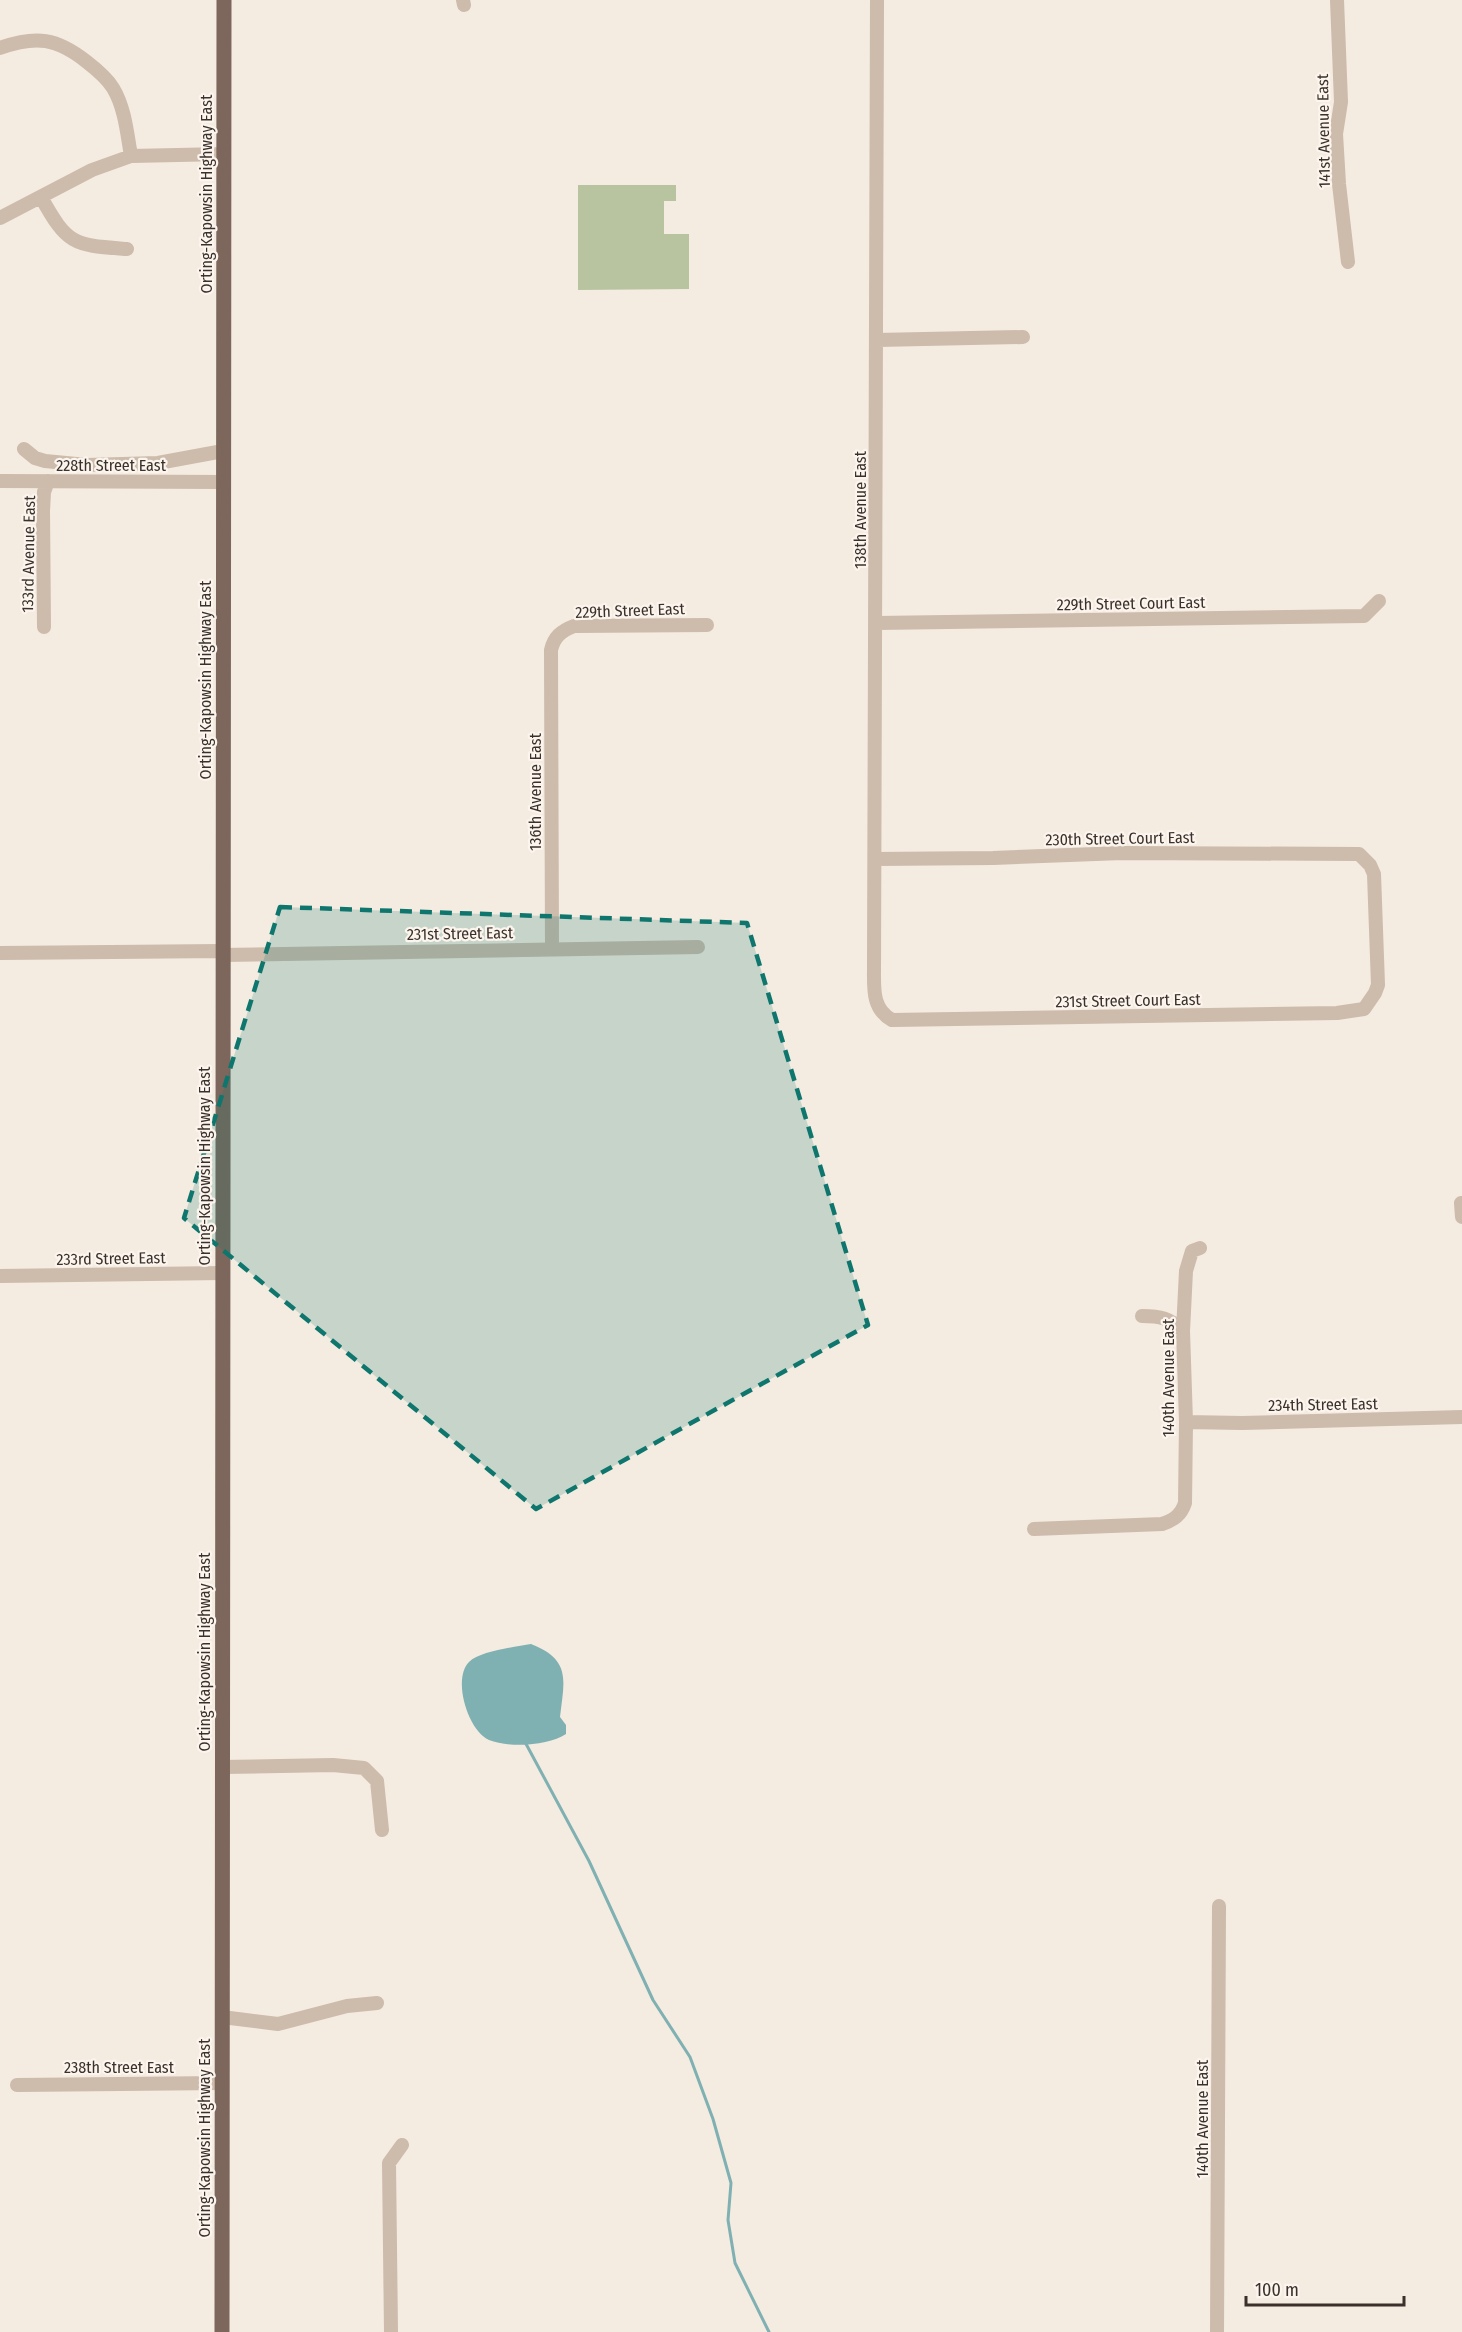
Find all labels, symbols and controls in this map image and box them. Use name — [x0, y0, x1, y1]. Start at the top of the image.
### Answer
street label: 141st Avenue East — [1313, 73, 1334, 188]
street label: Orting-Kapowsin Highway East — [197, 94, 216, 293]
street label: 138th Avenue East — [851, 450, 870, 569]
street label: 228th Street East — [56, 456, 167, 475]
street label: 133rd Avenue East — [18, 495, 39, 613]
street label: Orting-Kapowsin Highway East — [196, 580, 215, 779]
street label: 229th Street Court East — [1057, 593, 1206, 614]
street label: 229th Street East — [575, 599, 686, 622]
street label: 136th Avenue East — [526, 732, 545, 851]
street label: 230th Street Court East — [1045, 828, 1196, 849]
street label: 231st Street East — [407, 923, 514, 944]
street label: 231st Street Court East — [1055, 990, 1202, 1011]
street label: Orting-Kapowsin Highway East — [195, 1066, 214, 1265]
street label: 233rd Street East — [56, 1248, 167, 1269]
street label: 140th Avenue East — [1159, 1318, 1178, 1437]
street label: 234th Street East — [1268, 1394, 1379, 1415]
street label: Orting-Kapowsin Highway East — [195, 1552, 214, 1751]
street label: Orting-Kapowsin Highway East — [195, 2038, 214, 2237]
street label: 238th Street East — [64, 2058, 175, 2077]
street label: 140th Avenue East — [1193, 2059, 1212, 2178]
scale bar — [1246, 2269, 1404, 2307]
text: 100 m — [1255, 2279, 1299, 2301]

